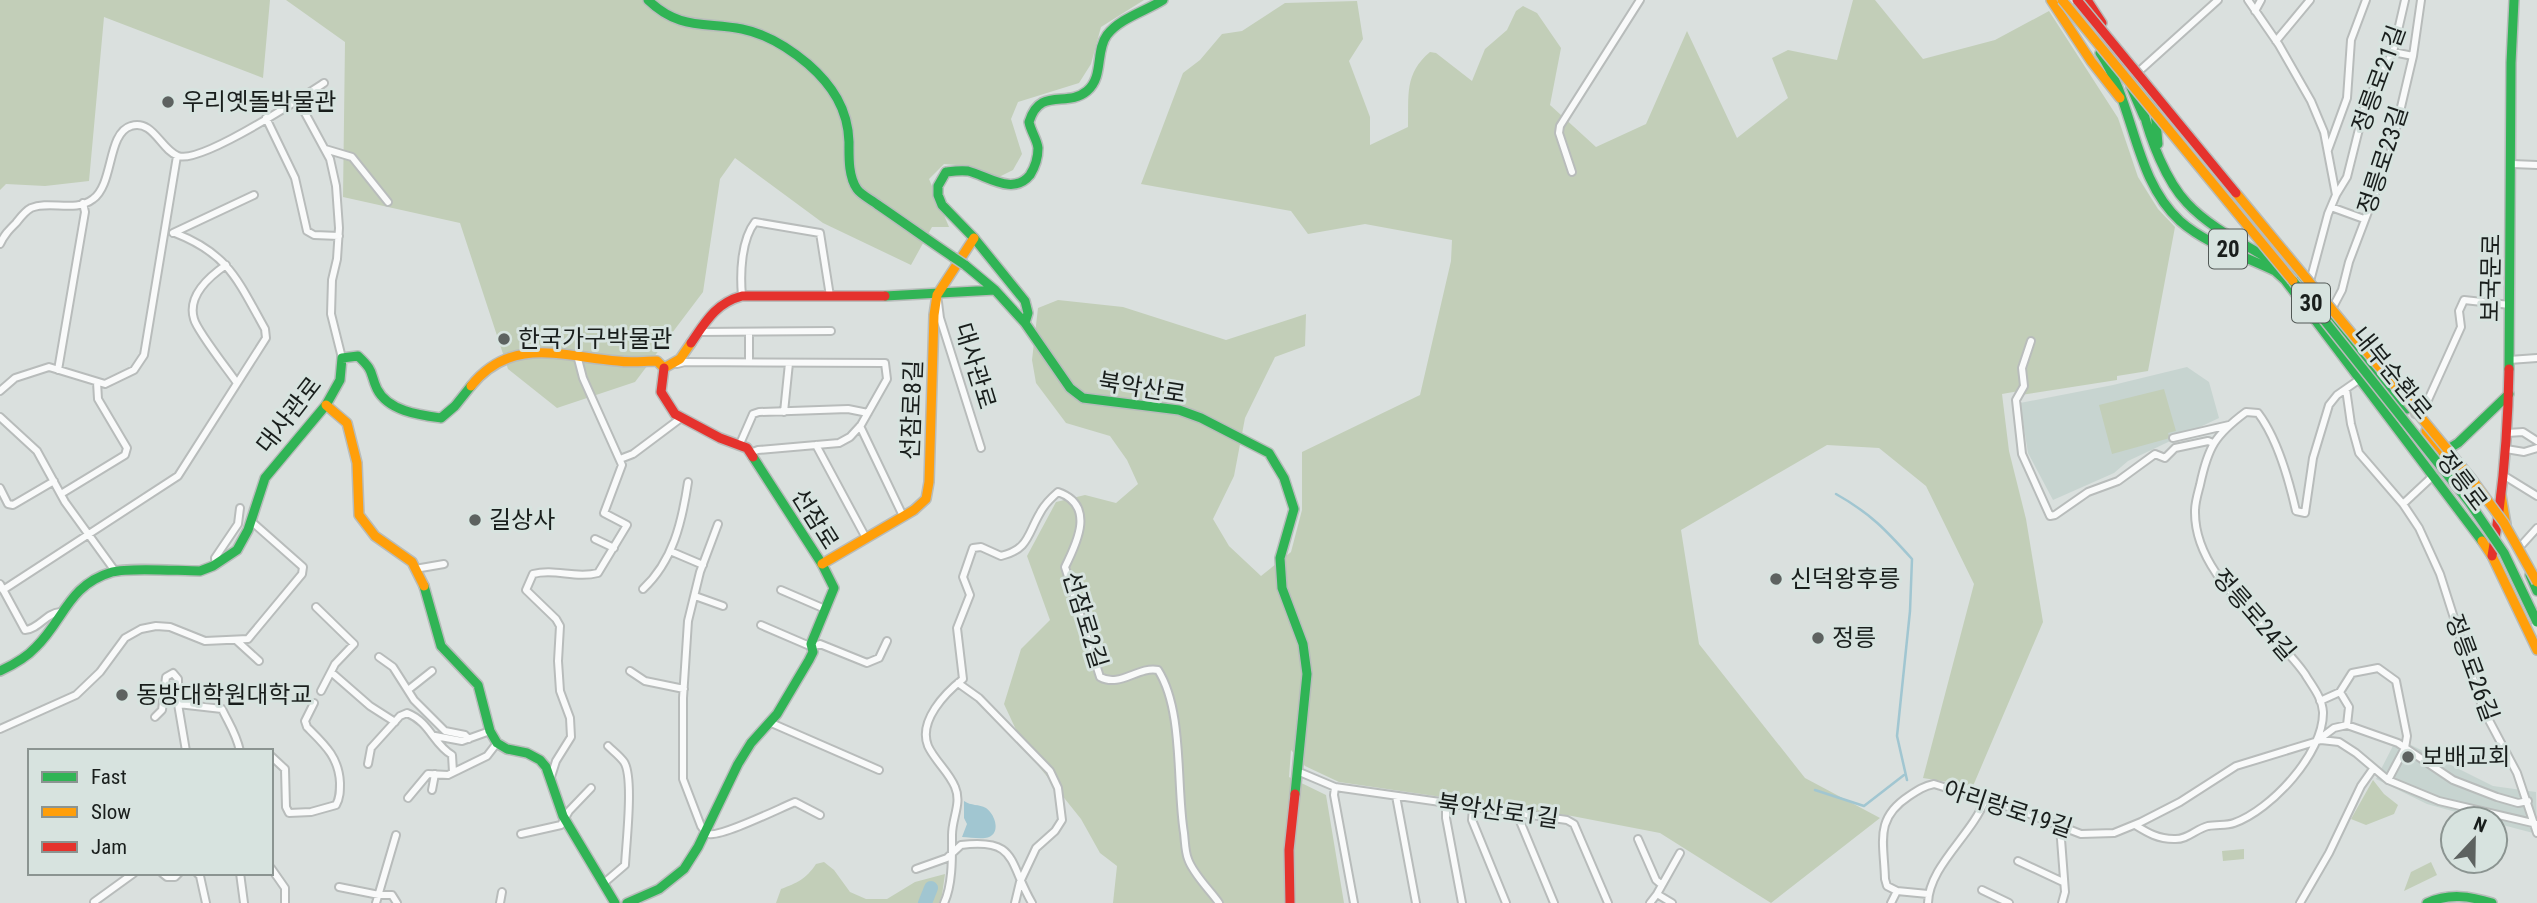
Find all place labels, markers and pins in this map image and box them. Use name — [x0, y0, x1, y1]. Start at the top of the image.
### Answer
place label: 우리옛돌박물관 — [182, 88, 337, 116]
marker: 우리옛돌박물관 — [160, 94, 176, 110]
place label: 한국가구박물관 — [518, 325, 673, 353]
marker: 한국가구박물관 — [496, 331, 512, 347]
place label: 길상사 — [489, 506, 555, 534]
marker: 길상사 — [467, 512, 483, 528]
place label: 신덕왕후릉 — [1790, 565, 1900, 593]
marker: 신덕왕후릉 — [1768, 571, 1784, 587]
place label: 정릉 — [1832, 624, 1876, 652]
marker: 정릉 — [1810, 630, 1826, 646]
place label: 동방대학원대학교 — [136, 681, 313, 709]
marker: 동방대학원대학교 — [114, 687, 130, 703]
place label: 보배교회 — [2422, 743, 2510, 771]
marker: 보배교회 — [2400, 749, 2416, 765]

